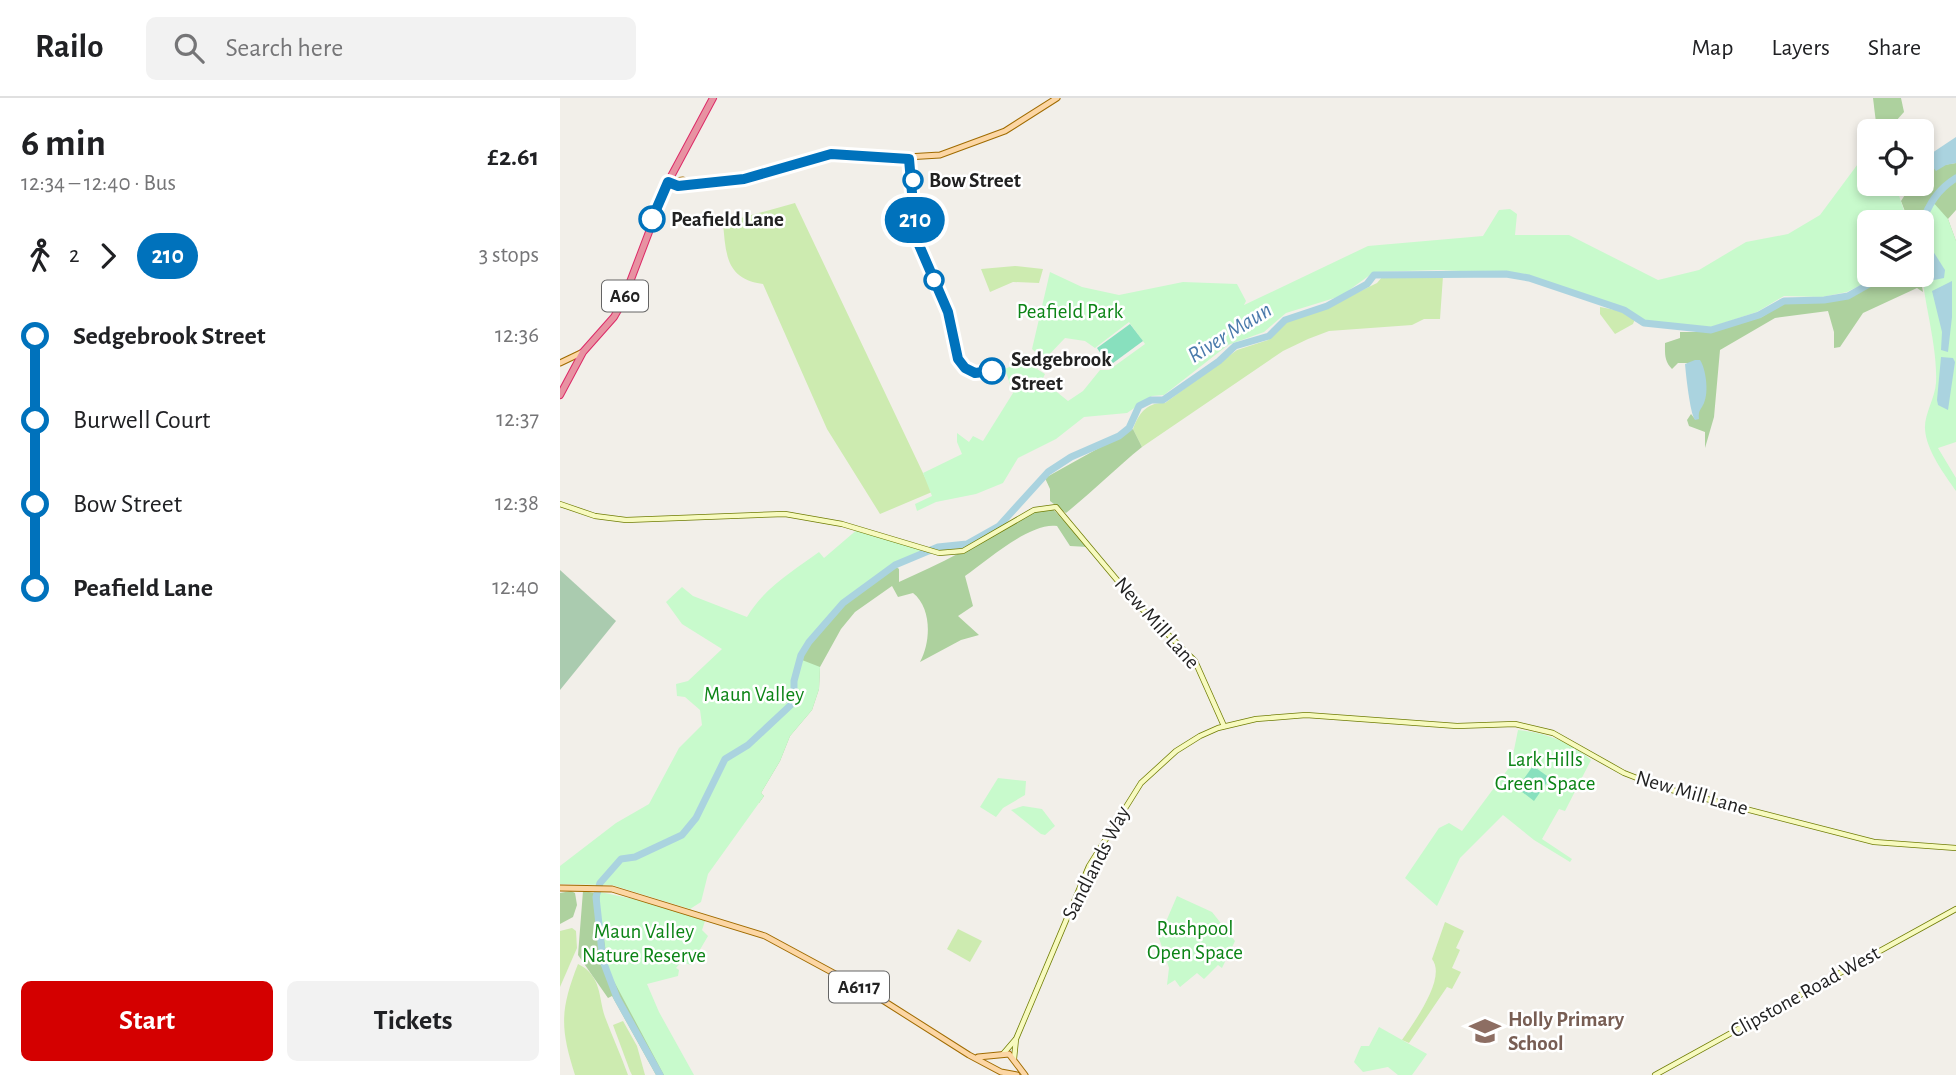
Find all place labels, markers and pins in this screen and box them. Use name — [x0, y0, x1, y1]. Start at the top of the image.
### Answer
marker: Bow Street — [903, 170, 923, 190]
place label: Bow Street — [929, 170, 1021, 191]
marker: Peafield Lane — [639, 206, 665, 232]
place label: Peafield Lane — [671, 209, 784, 230]
unlabelled marker — [924, 270, 944, 290]
place label: Sedgebrook Street — [1011, 349, 1112, 394]
marker: Sedgebrook Street — [979, 358, 1005, 384]
place label: Holly Primary School — [1508, 1009, 1625, 1054]
school or university icon: Holly Primary School — [1468, 1014, 1502, 1048]

